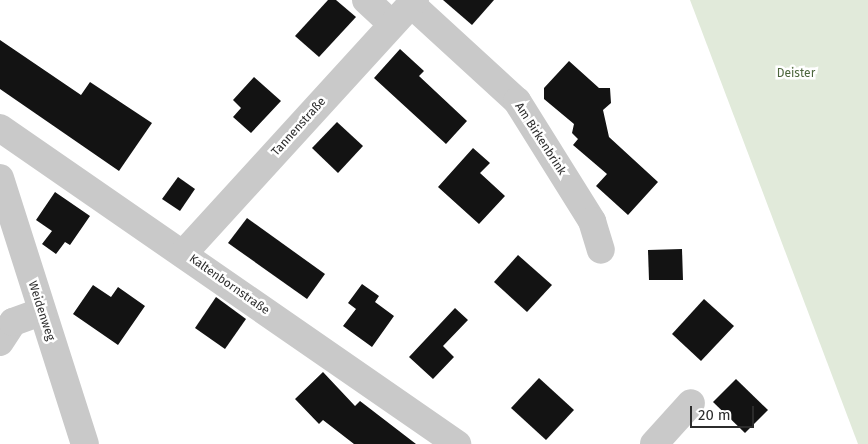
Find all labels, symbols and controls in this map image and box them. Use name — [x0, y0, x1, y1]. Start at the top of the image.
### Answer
park label: Deister — [777, 67, 815, 81]
street label: Tannenstraße — [269, 95, 329, 159]
street label: Am Birkenbrink — [511, 100, 569, 178]
street label: Kaltenbornstraße — [186, 252, 272, 318]
street label: Weidenweg — [25, 279, 57, 343]
scale bar — [693, 396, 757, 428]
text: 20 m — [698, 406, 731, 424]

